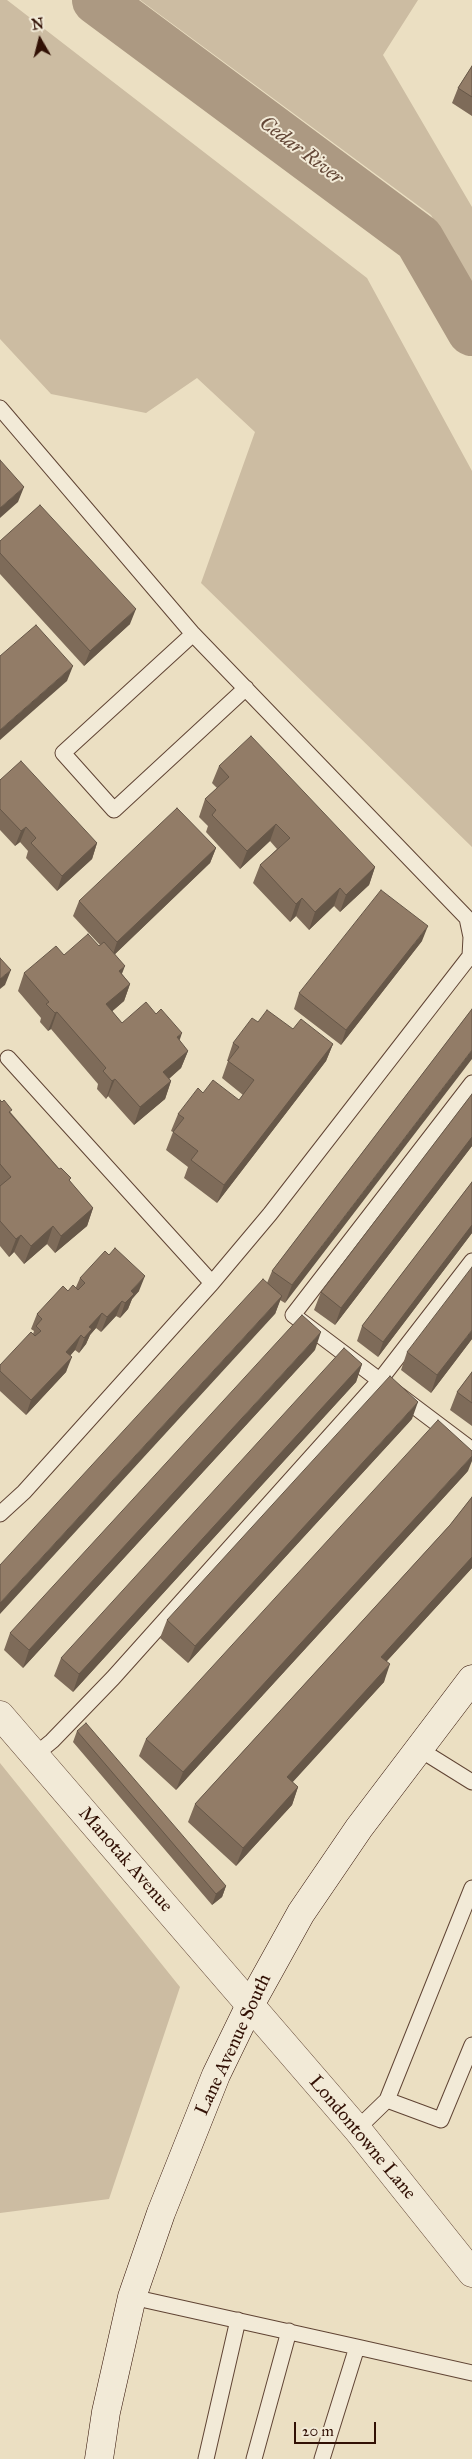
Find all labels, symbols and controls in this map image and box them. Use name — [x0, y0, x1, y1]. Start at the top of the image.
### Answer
north arrow — [15, 15, 65, 65]
text: N — [31, 15, 45, 34]
water label: Cedar River — [254, 112, 348, 190]
street label: Manotak Avenue — [73, 1803, 177, 1917]
street label: Lane Avenue South — [191, 1971, 277, 2119]
street label: Londontowne Lane — [303, 2071, 421, 2205]
scale bar — [297, 2412, 380, 2444]
text: 20 m — [302, 2422, 334, 2440]

